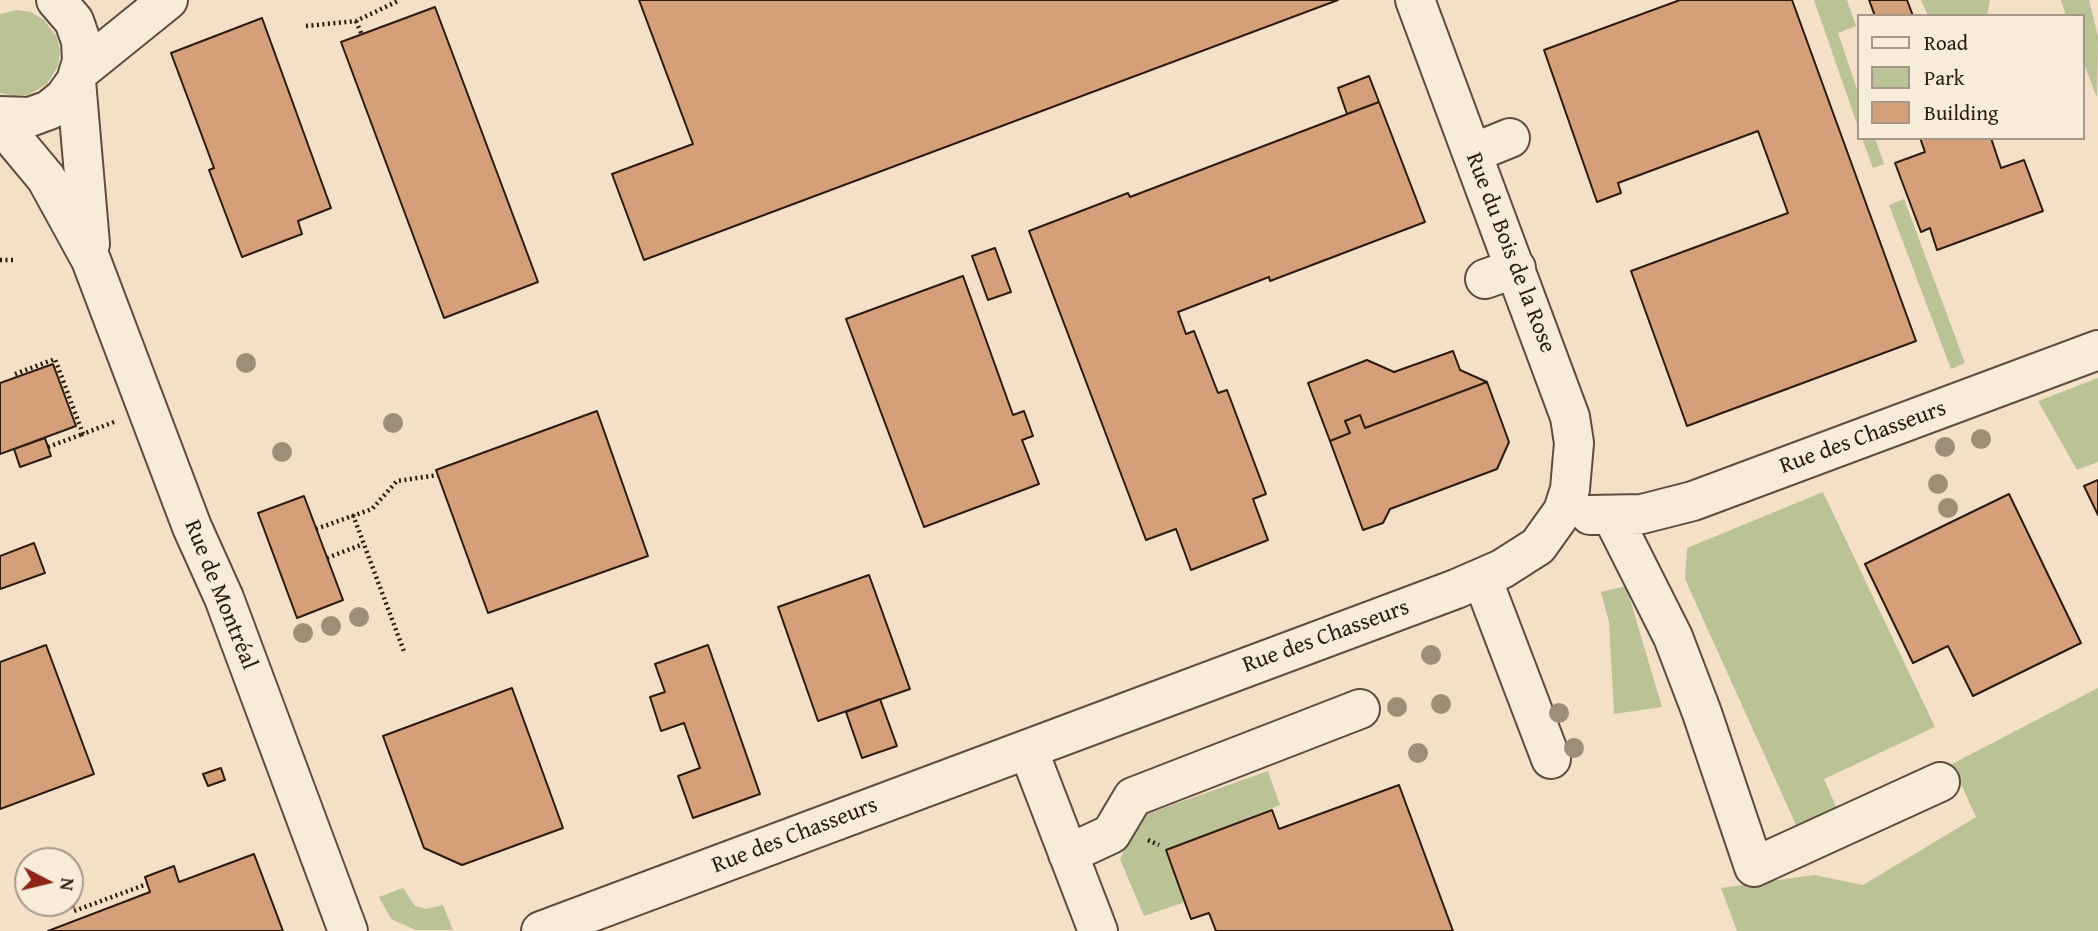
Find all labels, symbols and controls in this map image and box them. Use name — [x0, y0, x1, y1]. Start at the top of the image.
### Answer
legend — [1856, 14, 2084, 140]
text: Road — [1924, 27, 1968, 58]
text: Park — [1924, 62, 1965, 93]
text: Building — [1924, 97, 1998, 128]
street label: Rue du Bois de la Rose — [1459, 149, 1561, 357]
street label: Rue des Chasseurs — [1776, 395, 1950, 481]
street label: Rue de Montréal — [177, 516, 263, 674]
street label: Rue des Chasseurs — [1239, 594, 1413, 680]
street label: Rue des Chasseurs — [708, 792, 882, 880]
north arrow — [14, 847, 84, 917]
text: N — [53, 876, 83, 892]

